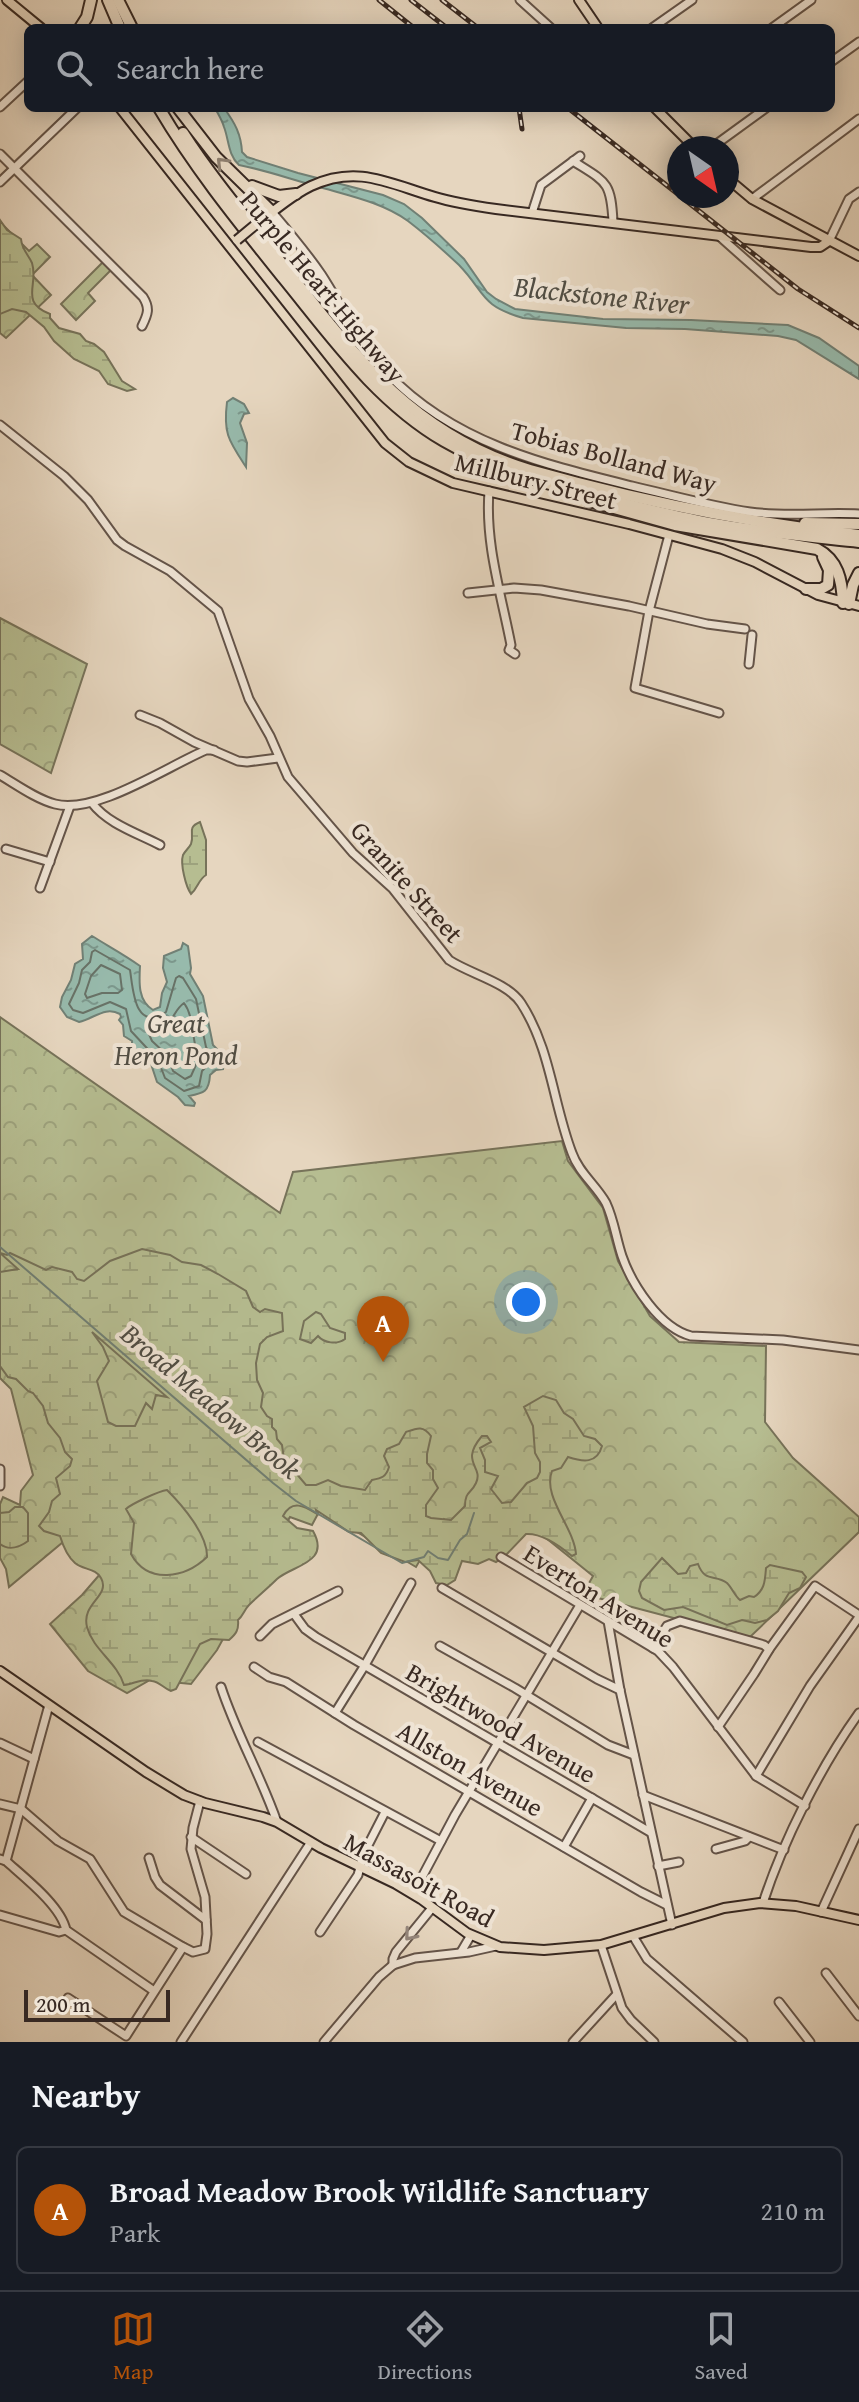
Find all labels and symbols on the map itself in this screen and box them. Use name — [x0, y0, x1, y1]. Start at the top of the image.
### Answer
north arrow — [667, 136, 739, 208]
one-way arrow — [217, 158, 231, 172]
street label: Purple Heart Highway — [231, 182, 416, 391]
water label: Blackstone River — [511, 265, 693, 324]
street label: Tobias Bolland Way — [507, 410, 721, 503]
street label: Millbury Street — [451, 442, 621, 520]
street label: Granite Street — [342, 812, 473, 952]
water label: Great Heron Pond — [113, 1002, 238, 1075]
your location — [506, 1282, 546, 1322]
pin: A — [357, 1296, 409, 1362]
water label: Broad Meadow Brook — [112, 1312, 310, 1488]
street label: Everton Avenue — [516, 1534, 682, 1657]
street label: Brightwood Avenue — [399, 1652, 603, 1793]
street label: Allston Avenue — [390, 1711, 551, 1826]
street label: Massasoit Road — [337, 1822, 502, 1937]
one-way arrow — [405, 1926, 420, 1940]
scale bar — [24, 1986, 170, 2022]

